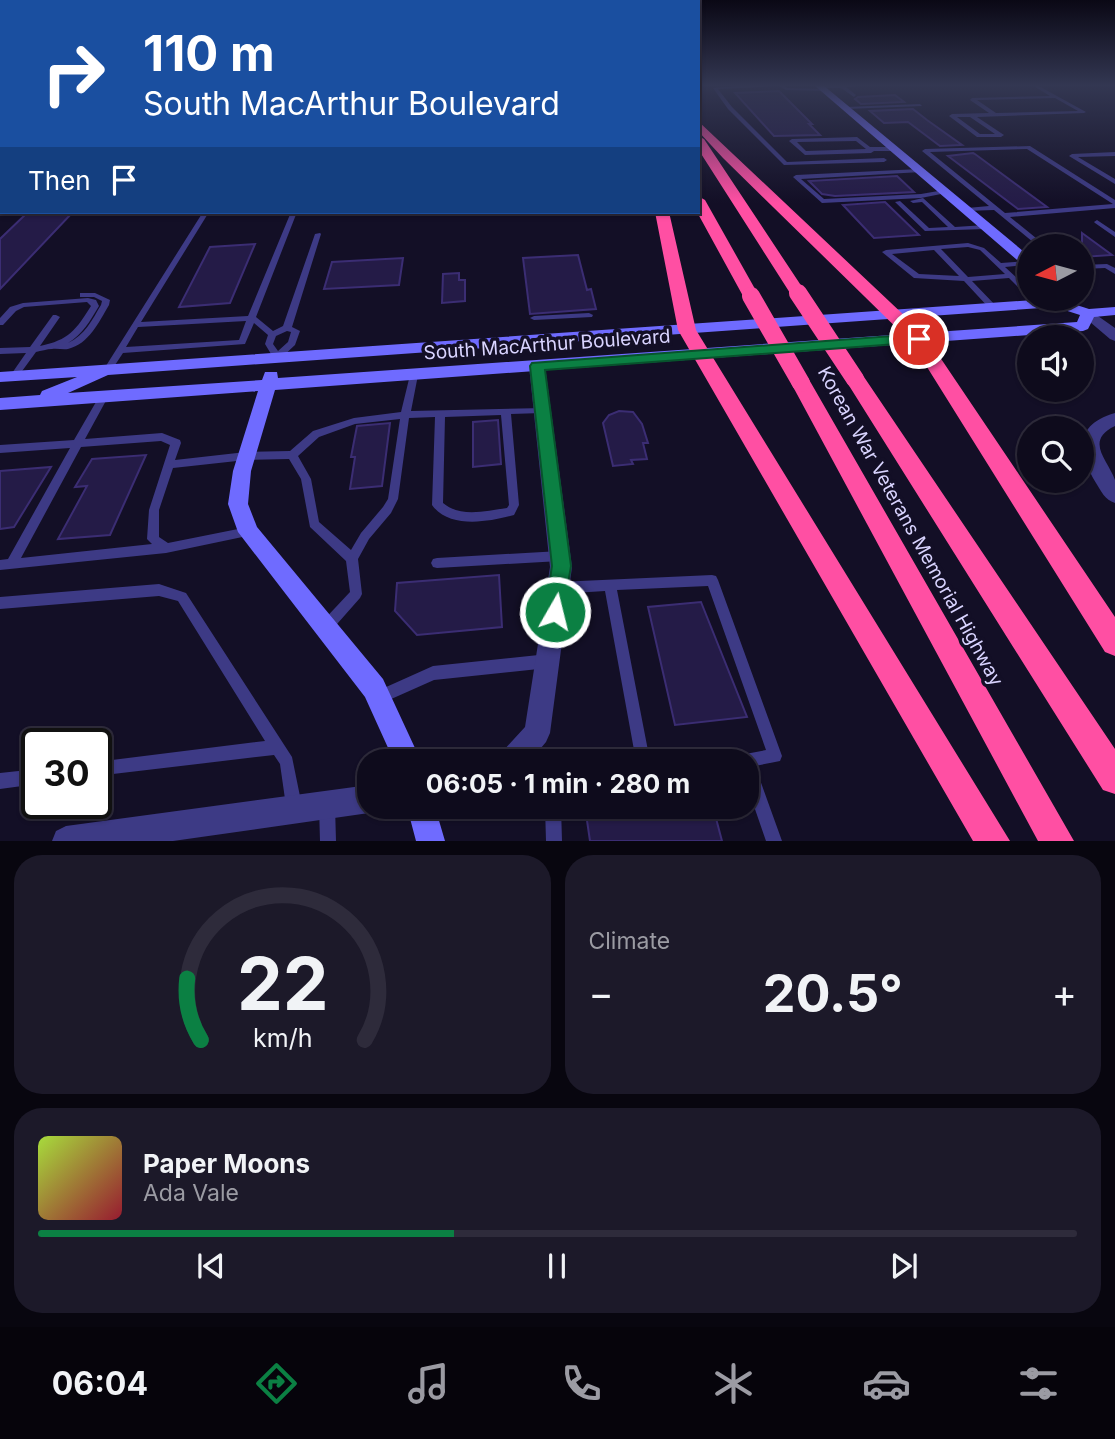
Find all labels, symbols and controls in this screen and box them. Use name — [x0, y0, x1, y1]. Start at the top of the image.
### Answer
text: 110 m — [143, 24, 275, 83]
icon: right — [28, 28, 119, 119]
text: South MacArthur Boulevard — [143, 84, 560, 123]
icon: arrive — [105, 161, 143, 199]
text: Then — [28, 165, 91, 196]
north arrow — [1017, 234, 1094, 312]
map controls — [1017, 234, 1094, 493]
pin — [889, 309, 949, 369]
icon: arrive — [900, 320, 938, 358]
street label: South MacArthur Boulevard — [423, 324, 671, 365]
button: sound — [1017, 325, 1094, 402]
street label: Korean War Veterans Memorial Highway — [813, 363, 1008, 690]
button: search — [1017, 416, 1094, 493]
position arrow — [518, 575, 592, 649]
speed limit sign: 30 — [21, 728, 112, 819]
text: 06:05 · 1 min · 280 m — [426, 768, 690, 799]
text: Climate — [589, 927, 670, 955]
text: 22 — [236, 940, 328, 1029]
text: 20.5° — [763, 962, 903, 1025]
text: − — [589, 970, 614, 1016]
text: + — [1052, 970, 1077, 1016]
text: km/h — [253, 1023, 312, 1053]
text: Paper Moons — [143, 1148, 310, 1179]
text: Ada Vale — [143, 1179, 239, 1207]
icon: previous — [192, 1247, 230, 1285]
icon: pause — [538, 1247, 576, 1285]
icon: next — [885, 1247, 923, 1285]
icon: directions — [252, 1359, 301, 1408]
icon: music — [404, 1359, 453, 1408]
icon: phone — [557, 1359, 606, 1408]
icon: climate — [709, 1359, 758, 1408]
icon: car — [862, 1359, 911, 1408]
icon: filters — [1014, 1359, 1063, 1408]
text: 06:04 — [52, 1364, 148, 1403]

